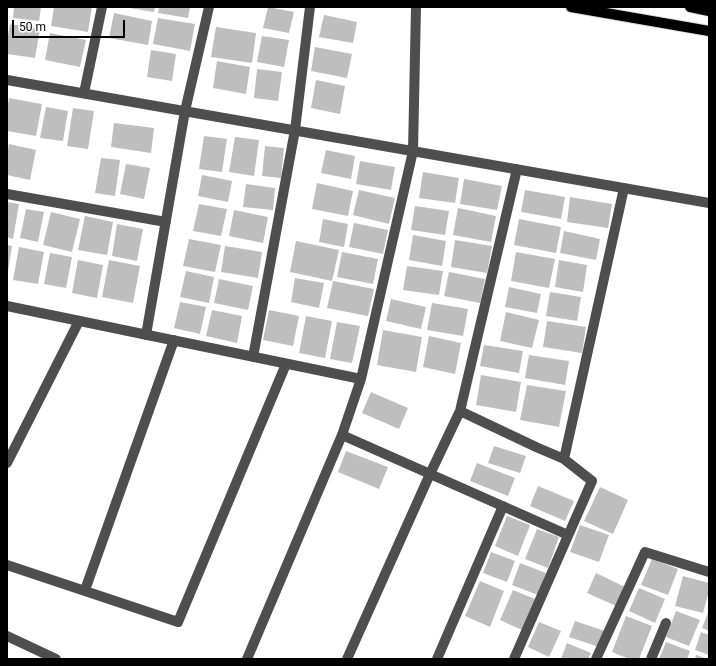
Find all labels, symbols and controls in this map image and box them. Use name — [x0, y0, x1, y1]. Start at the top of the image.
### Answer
scale bar — [14, 12, 127, 38]
text: 50 m — [19, 20, 46, 34]

